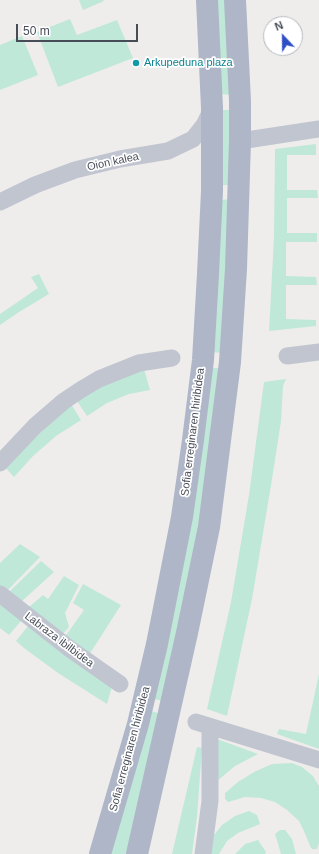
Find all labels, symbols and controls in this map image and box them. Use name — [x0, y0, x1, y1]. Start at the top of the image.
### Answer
scale bar — [18, 16, 140, 42]
north arrow — [263, 16, 303, 56]
text: N — [273, 19, 285, 33]
text: 50 m — [23, 24, 50, 38]
place label: Arkupeduna plaza — [144, 56, 233, 70]
marker: Arkupeduna plaza — [131, 58, 141, 68]
street label: Oion kalea — [86, 150, 140, 174]
street label: Sofia erreginaren hiribidea — [179, 367, 207, 497]
street label: Labraza ibilbidea — [22, 610, 96, 670]
street label: Sofia erreginaren hiribidea — [107, 685, 153, 813]

